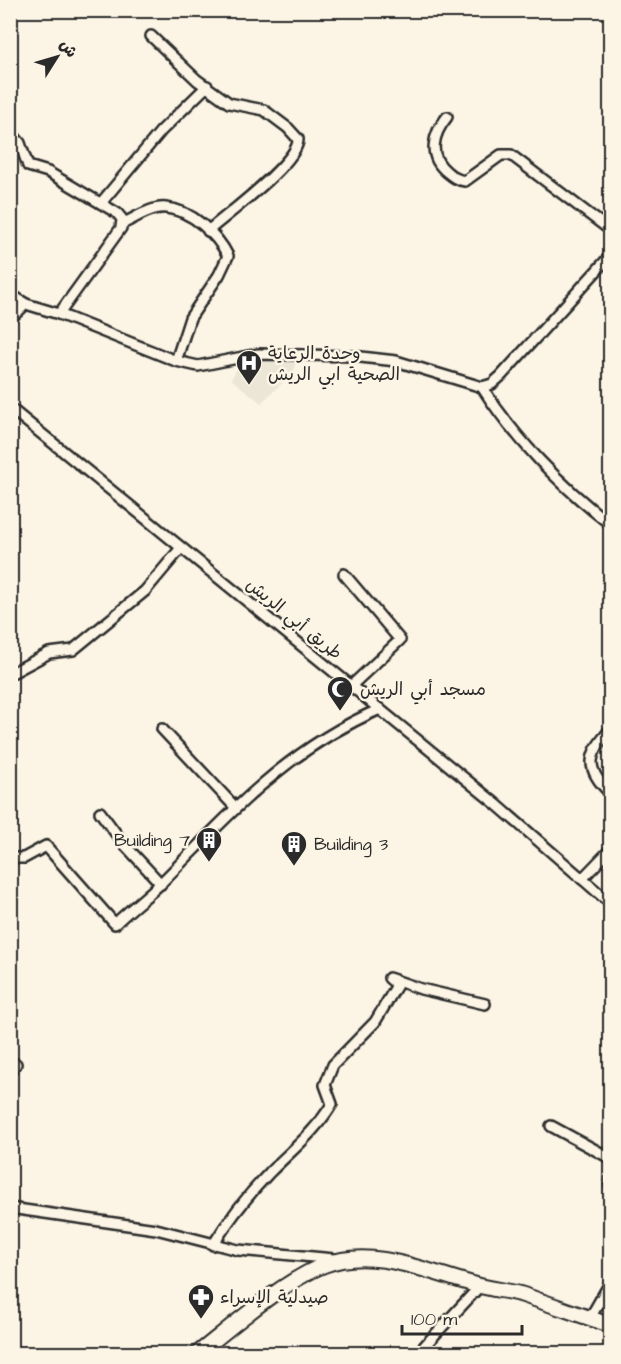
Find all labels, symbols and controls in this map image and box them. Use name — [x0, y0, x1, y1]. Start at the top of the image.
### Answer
north arrow — [27, 27, 87, 87]
text: ش — [54, 35, 82, 62]
place label: وحدة الرعاية الصحية ابي الريش — [268, 341, 400, 390]
hospital icon: وحدة الرعاية الصحية ابي الريش — [234, 348, 264, 386]
street label: طريق أبي الريش — [239, 572, 348, 668]
mosque icon: مسجد أبي الريش — [325, 674, 355, 712]
place label: مسجد أبي الريش — [360, 677, 486, 705]
building icon: Building 7 — [194, 825, 224, 863]
place label: Building 7 — [114, 828, 190, 854]
building icon: Building 3 — [279, 829, 309, 867]
place label: Building 3 — [314, 832, 388, 858]
pharmacy icon: صيدلية الإسراء — [186, 1282, 216, 1320]
place label: صيدلية الإسراء — [220, 1285, 329, 1310]
scale bar — [402, 1298, 522, 1336]
text: 100 m — [411, 1307, 457, 1332]

